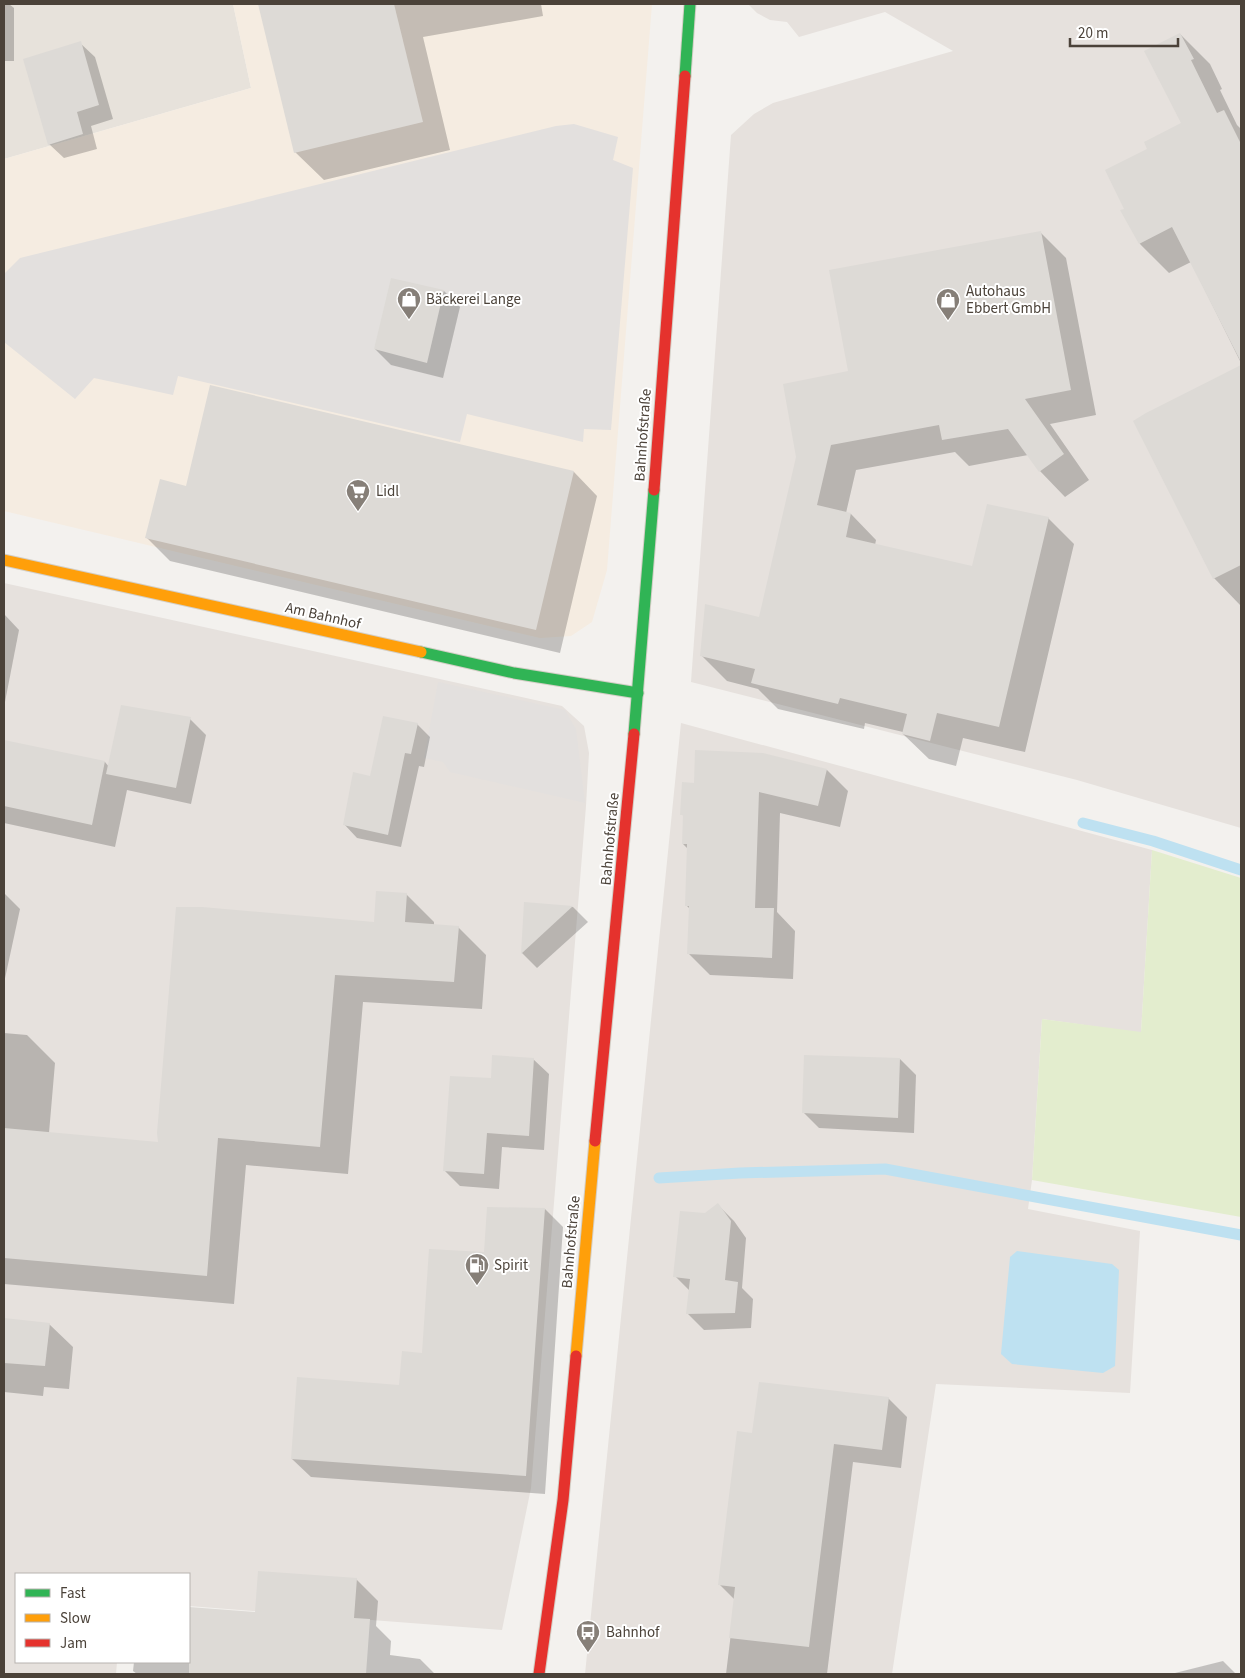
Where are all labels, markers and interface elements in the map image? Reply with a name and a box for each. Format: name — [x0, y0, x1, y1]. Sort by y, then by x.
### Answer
scale bar — [1070, 15, 1178, 47]
text: 20 m — [1078, 23, 1108, 44]
place label: Autohaus Ebbert GmbH — [966, 281, 1051, 319]
shop icon: Bäckerei Lange — [396, 286, 422, 320]
shop icon: Autohaus Ebbert GmbH — [935, 287, 961, 321]
place label: Bäckerei Lange — [426, 289, 521, 310]
street label: Bahnhofstraße — [629, 388, 657, 482]
supermarket icon: Lidl — [345, 478, 371, 512]
place label: Lidl — [376, 481, 399, 502]
street label: Am Bahnhof — [283, 597, 363, 635]
street label: Bahnhofstraße — [595, 792, 625, 886]
street label: Bahnhofstraße — [556, 1195, 586, 1289]
fuel station icon: Spirit — [464, 1252, 490, 1286]
place label: Spirit — [494, 1255, 528, 1276]
legend — [15, 1573, 190, 1663]
text: Fast — [60, 1583, 86, 1604]
text: Slow — [60, 1608, 91, 1629]
bus stop icon: Bahnhof — [575, 1619, 601, 1653]
place label: Bahnhof — [606, 1622, 660, 1643]
text: Jam — [60, 1633, 87, 1654]

